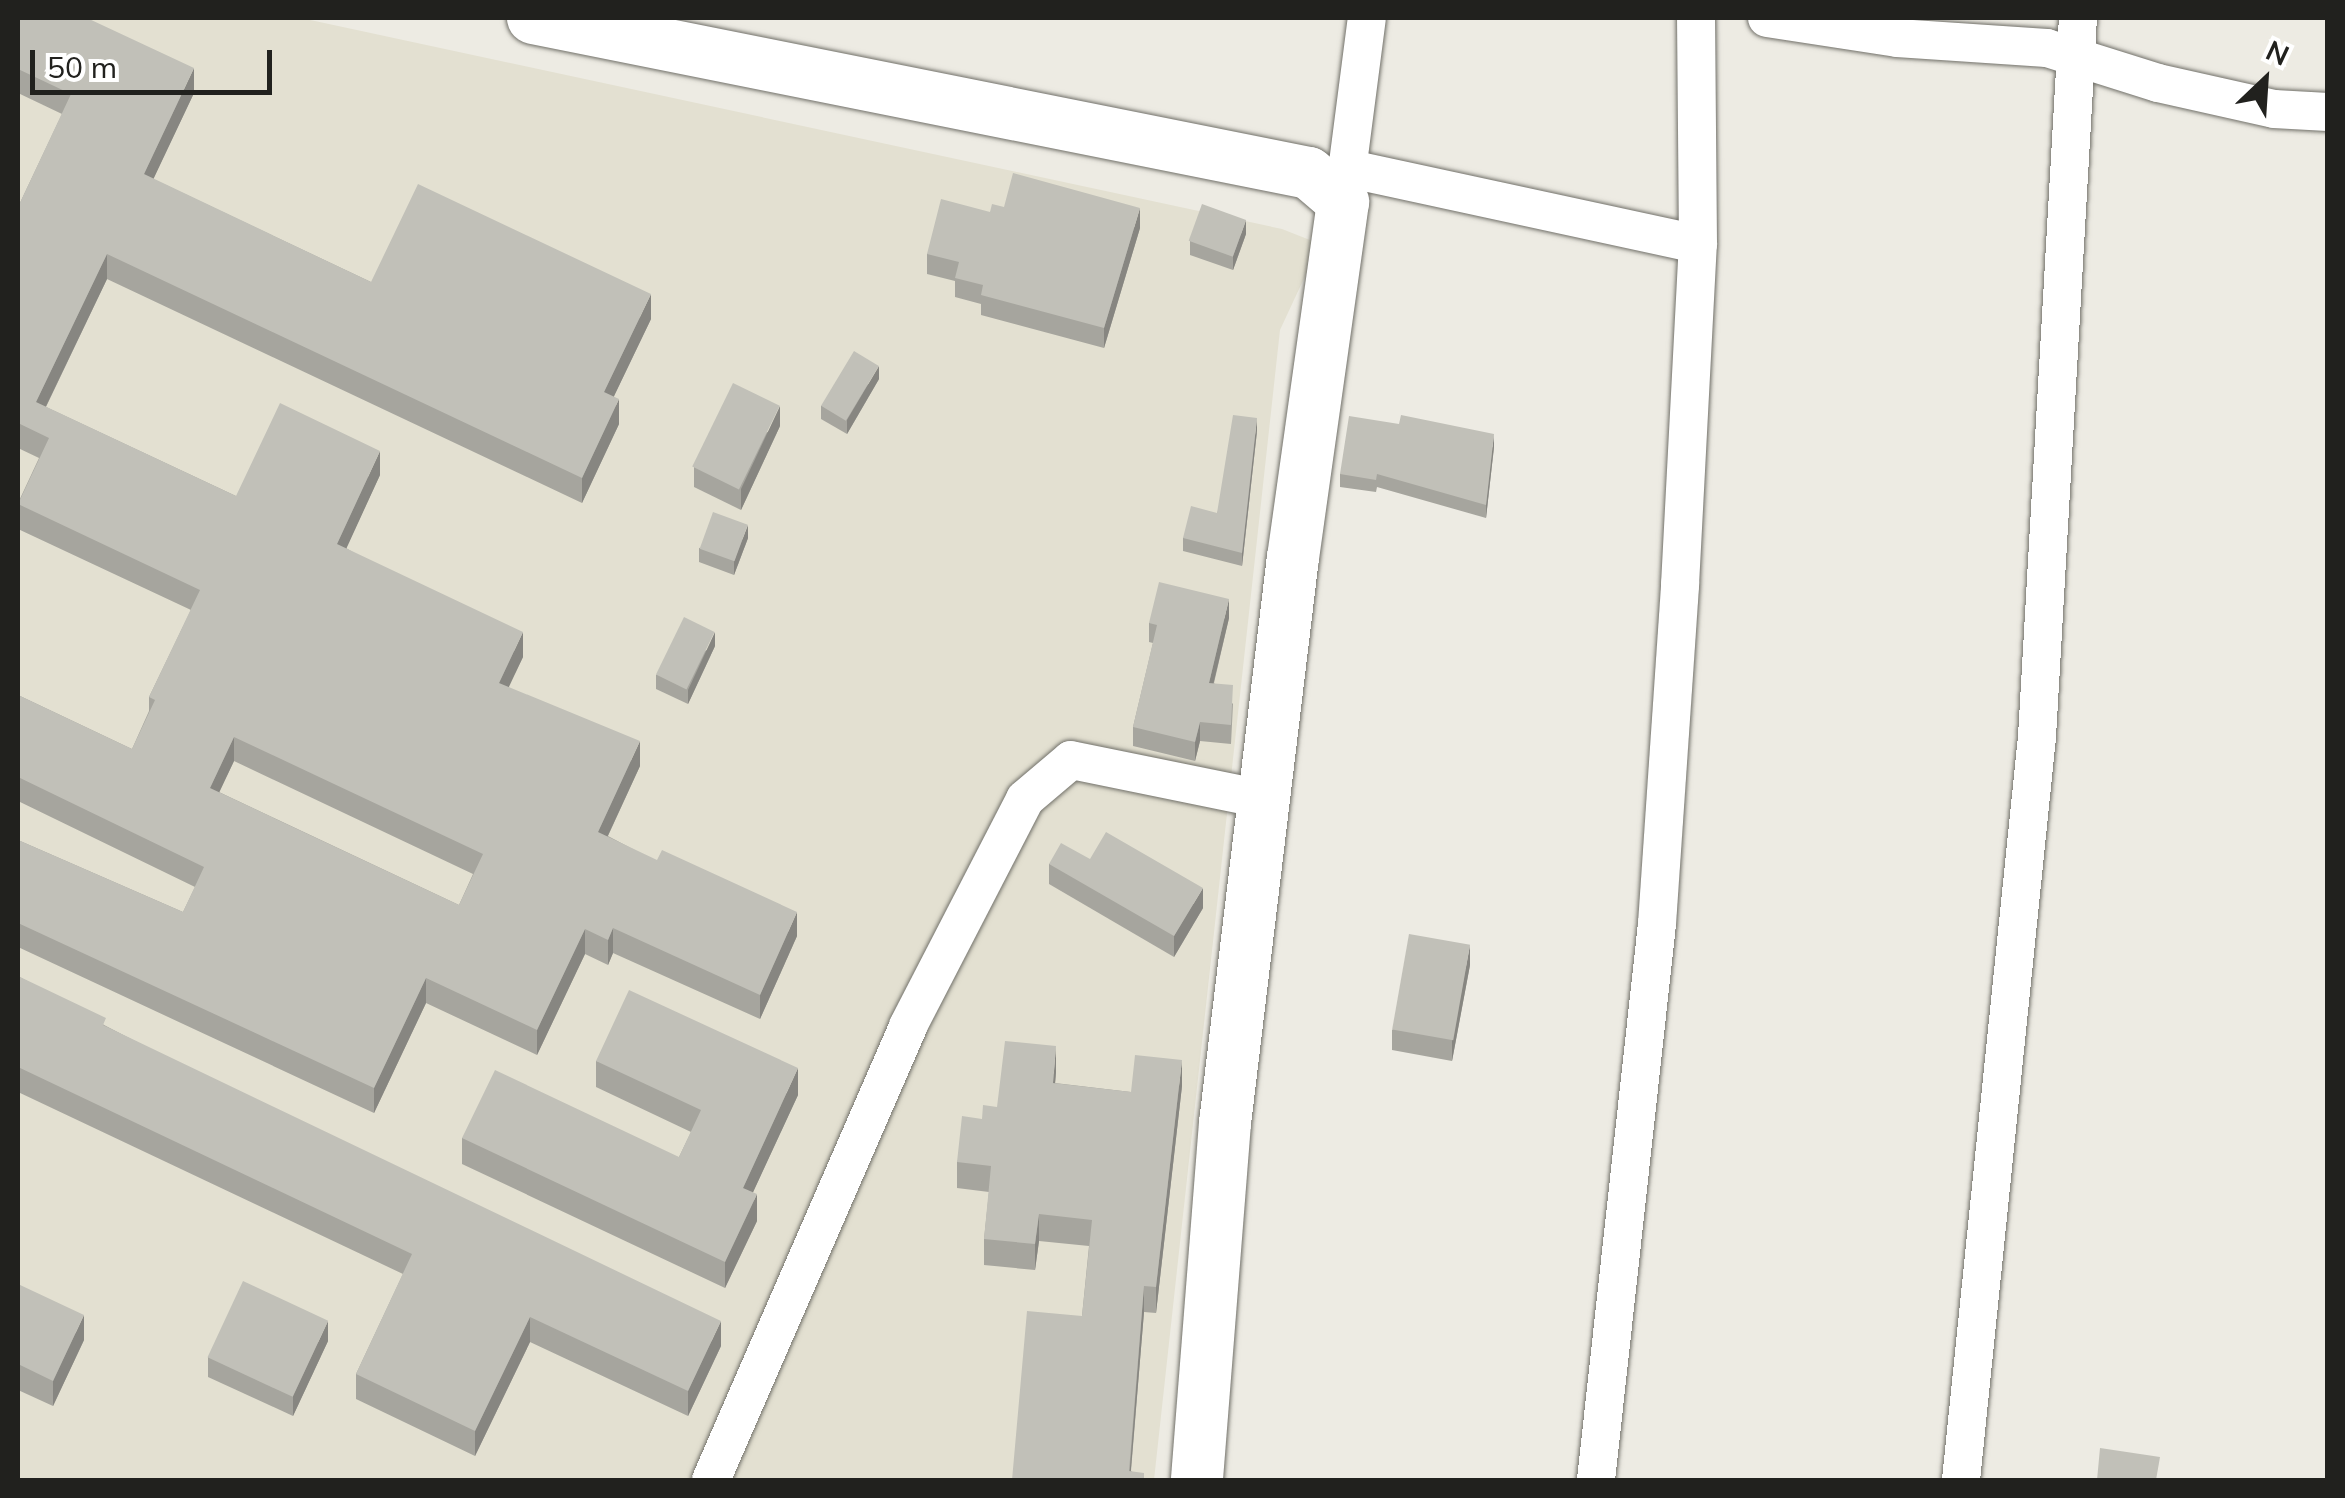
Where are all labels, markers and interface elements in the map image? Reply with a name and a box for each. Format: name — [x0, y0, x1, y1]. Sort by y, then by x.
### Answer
scale bar — [35, 30, 278, 92]
north arrow — [2215, 30, 2315, 130]
text: N — [2261, 32, 2295, 73]
text: 50 m — [47, 48, 117, 86]

